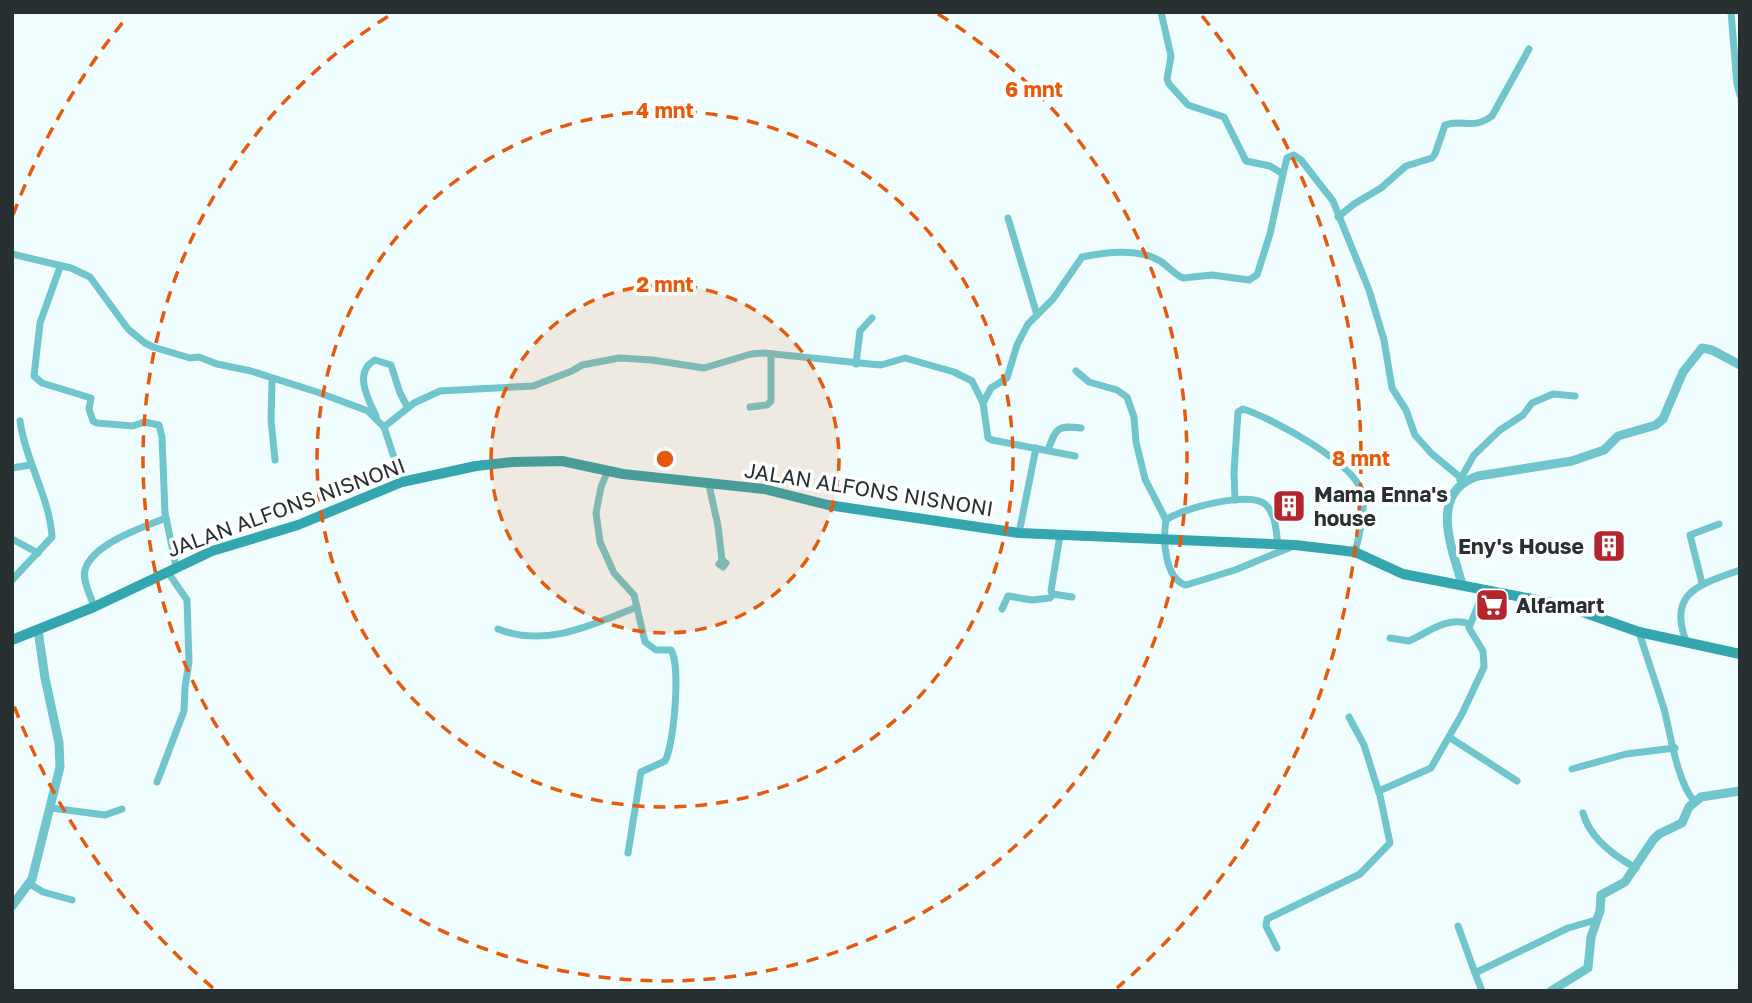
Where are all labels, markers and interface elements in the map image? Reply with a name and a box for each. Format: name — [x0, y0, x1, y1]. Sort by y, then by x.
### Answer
text: 6 mnt — [1005, 76, 1063, 102]
text: 4 mnt — [636, 97, 694, 123]
text: 2 mnt — [636, 271, 694, 297]
text: 8 mnt — [1332, 445, 1390, 471]
centre of rings — [653, 447, 677, 471]
street label: JALAN ALFONS NISNONI — [163, 452, 409, 562]
street label: JALAN ALFONS NISNONI — [743, 456, 995, 522]
place label: Mama Enna's house — [1314, 481, 1448, 531]
building icon: Mama Enna's house — [1270, 487, 1308, 525]
building icon: Eny's House — [1590, 527, 1628, 565]
place label: Eny's House — [1458, 533, 1584, 559]
supermarket icon: Alfamart — [1473, 586, 1511, 624]
place label: Alfamart — [1516, 592, 1604, 618]

